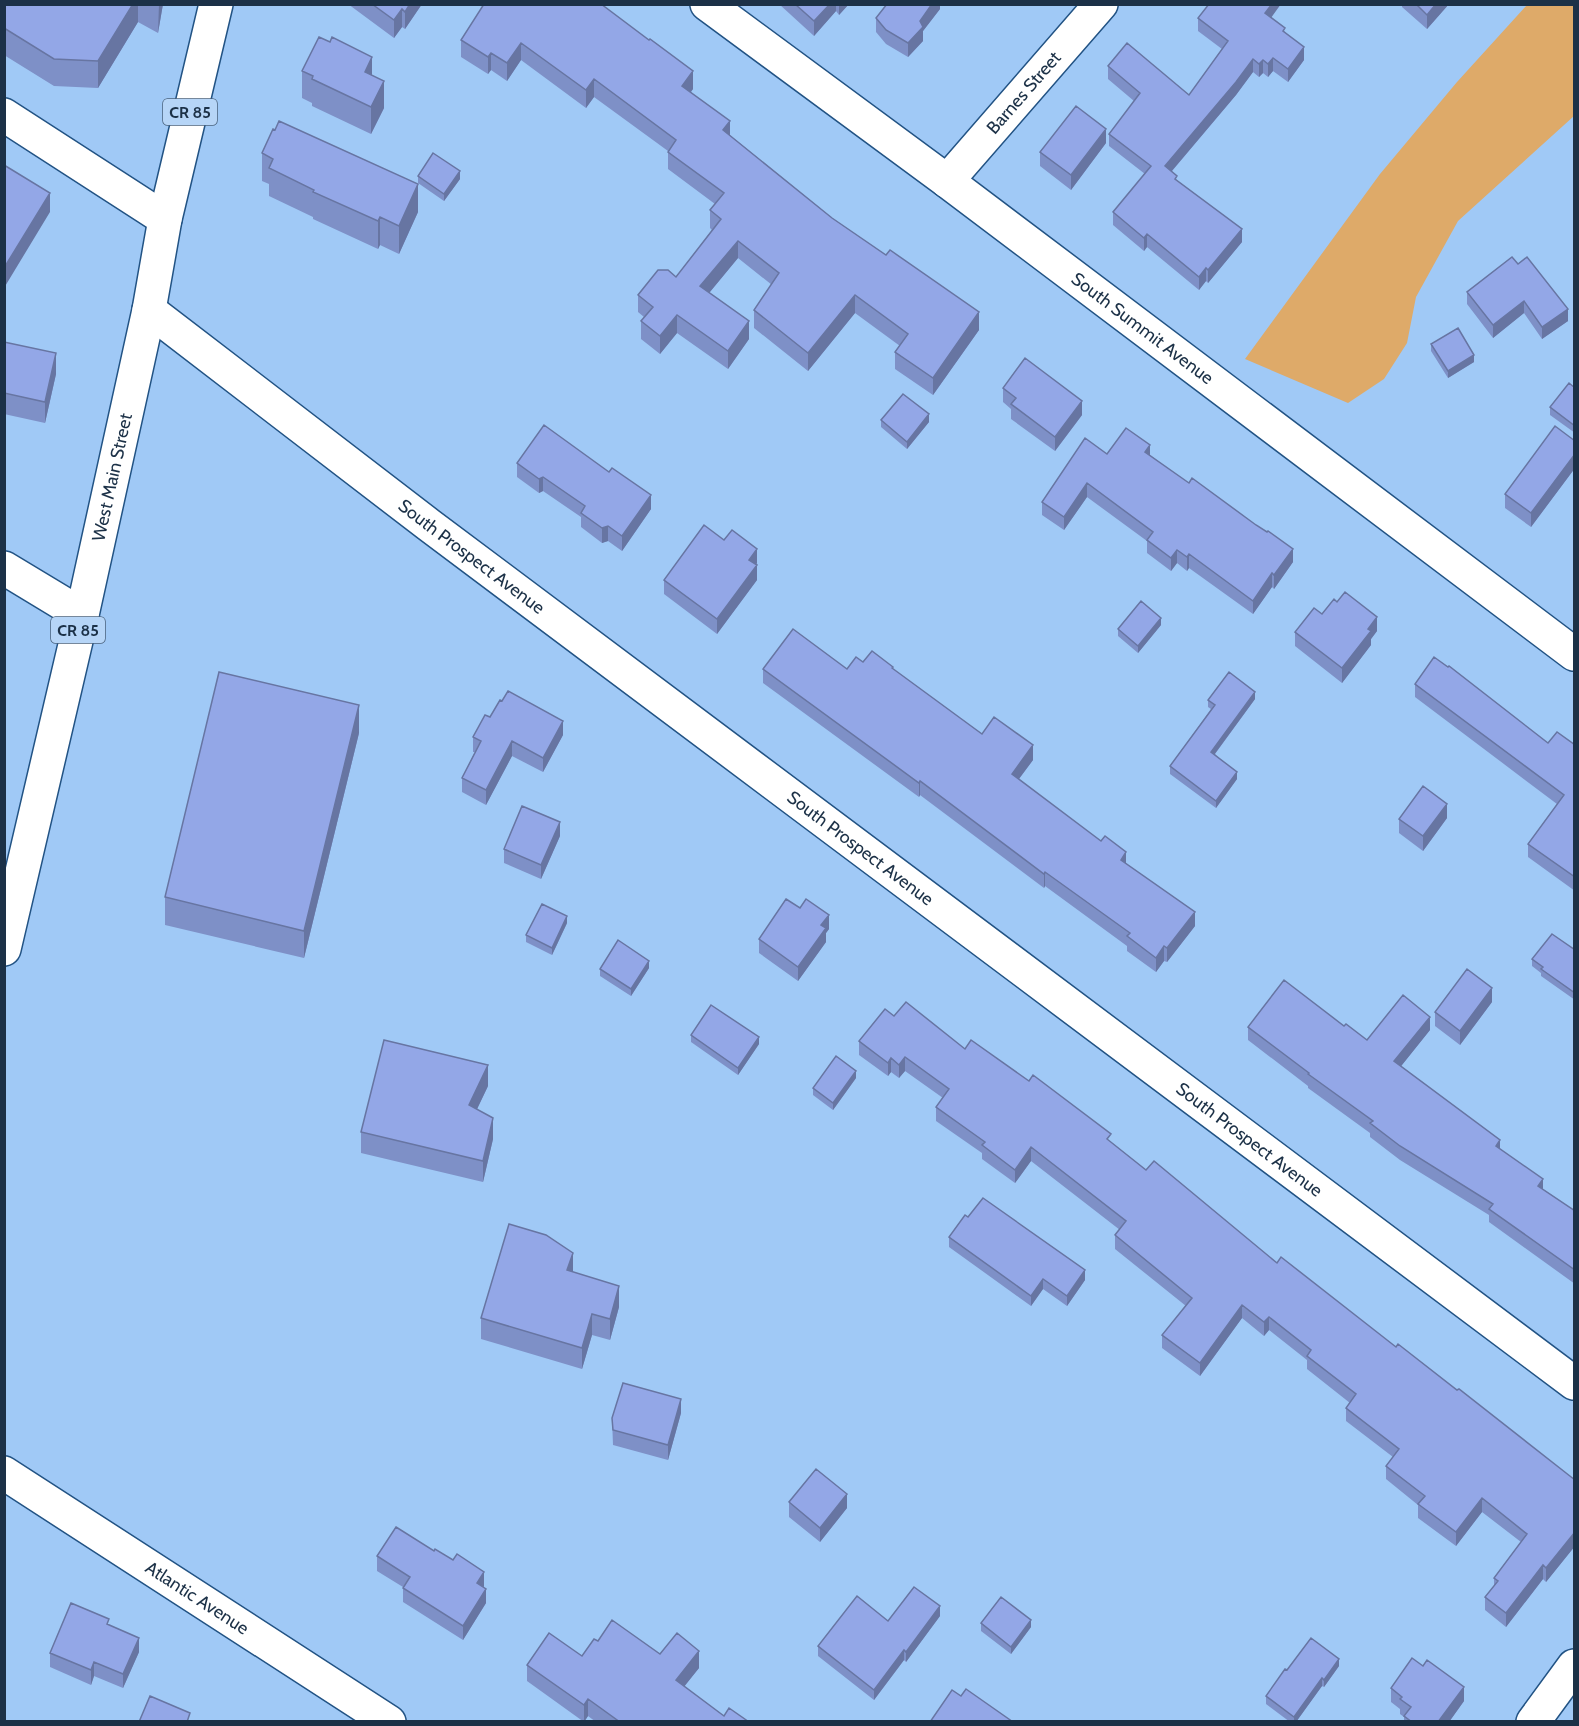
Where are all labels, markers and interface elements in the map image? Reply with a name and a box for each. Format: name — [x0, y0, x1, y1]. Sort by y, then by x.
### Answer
street label: Barnes Street — [982, 47, 1066, 139]
road number: CR 85 — [163, 99, 217, 125]
street label: South Summit Avenue — [1067, 268, 1218, 389]
street label: West Main Street — [88, 411, 137, 543]
street label: South Prospect Avenue — [394, 495, 549, 619]
road number: CR 85 — [51, 617, 105, 643]
street label: South Prospect Avenue — [783, 786, 938, 910]
street label: South Prospect Avenue — [1172, 1078, 1327, 1202]
street label: Atlantic Avenue — [141, 1556, 253, 1639]

